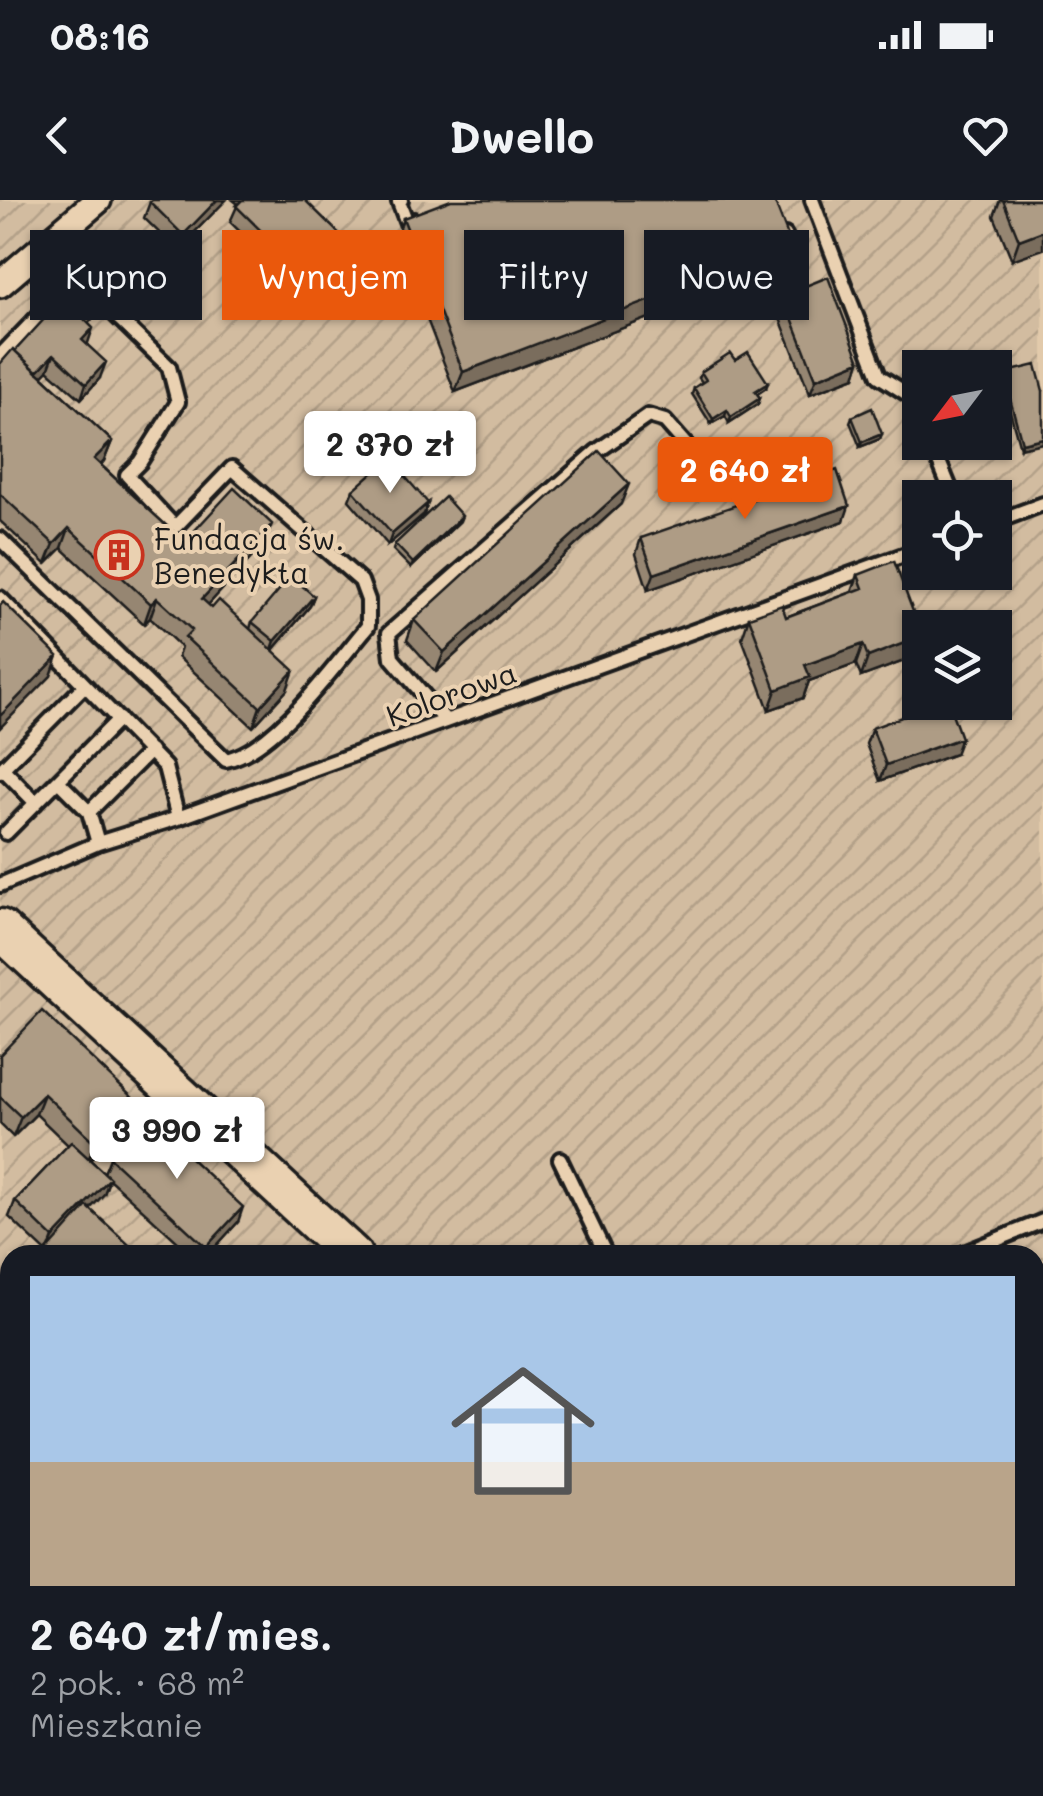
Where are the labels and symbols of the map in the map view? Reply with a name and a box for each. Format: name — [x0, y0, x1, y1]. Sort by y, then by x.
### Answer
north arrow — [902, 350, 1012, 460]
pin: 2 370 zł — [287, 411, 493, 496]
pin: 2 640 zł — [642, 437, 848, 522]
place label: Fundacja św. Benedykta — [154, 518, 344, 592]
building icon: Fundacja św. Benedykta — [93, 529, 145, 581]
street label: Kolorowa — [380, 651, 522, 735]
pin: 3 990 zł — [74, 1097, 280, 1182]

